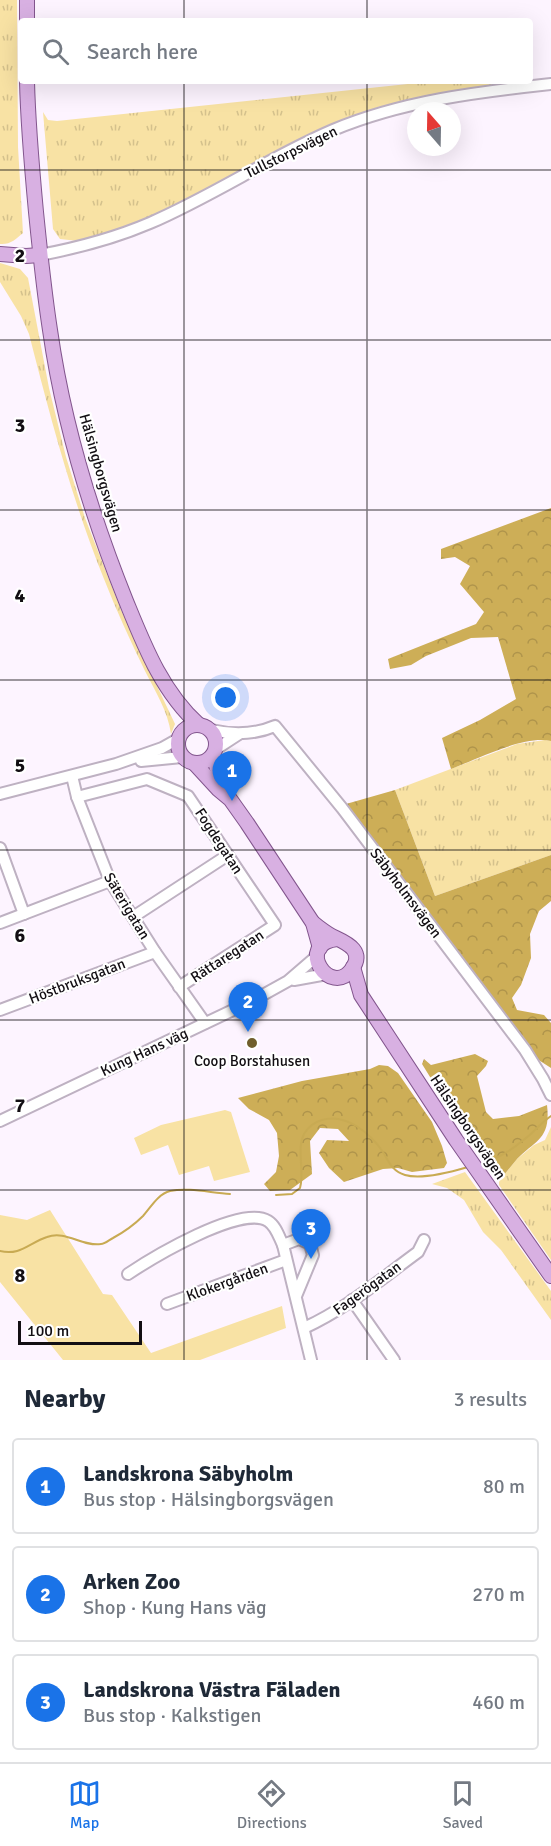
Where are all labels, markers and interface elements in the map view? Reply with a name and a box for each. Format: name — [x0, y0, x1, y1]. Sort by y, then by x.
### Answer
search box — [18, 18, 533, 84]
icon: search — [39, 35, 72, 68]
text: Search here — [87, 38, 198, 65]
north arrow — [407, 102, 461, 156]
street label: Tullstorpsvägen — [242, 122, 340, 182]
text: 2 — [15, 243, 25, 268]
street label: Hälsingborgsvägen — [75, 412, 127, 534]
text: 3 — [15, 413, 25, 438]
text: 4 — [15, 583, 26, 608]
your location — [211, 683, 240, 712]
pin: 1 — [212, 752, 252, 801]
text: 5 — [15, 753, 25, 778]
street label: Fogdegatan — [191, 805, 247, 877]
street label: Säbyholmsvägen — [366, 845, 446, 941]
street label: Säterigatan — [100, 869, 154, 943]
text: 6 — [15, 923, 26, 948]
street label: Rättaregatan — [187, 926, 267, 986]
street label: Höstbruksgatan — [26, 954, 128, 1008]
pin: 2 — [228, 982, 268, 1032]
street label: Kung Hans väg — [97, 1024, 191, 1080]
marker: Coop Borstahusen — [245, 1036, 259, 1050]
place label: Coop Borstahusen — [194, 1052, 310, 1070]
street label: Hälsingborgsvägen — [426, 1071, 510, 1183]
text: 7 — [15, 1093, 26, 1118]
pin: 3 — [292, 1210, 330, 1259]
street label: Fagerögatan — [329, 1257, 405, 1319]
street label: Klokergården — [184, 1259, 270, 1305]
text: 8 — [15, 1263, 26, 1288]
scale bar — [18, 1318, 142, 1346]
text: 100 m — [27, 1321, 69, 1341]
text: Nearby — [24, 1383, 105, 1415]
text: 3 results — [454, 1387, 527, 1412]
text: Landskrona Säbyholm — [83, 1460, 293, 1487]
text: 1 — [40, 1474, 51, 1499]
text: 80 m — [483, 1474, 525, 1499]
text: Bus stop · Hälsingborgsvägen — [83, 1487, 334, 1512]
text: Arken Zoo — [83, 1568, 180, 1595]
text: 2 — [40, 1582, 51, 1607]
text: 270 m — [472, 1582, 525, 1607]
text: Shop · Kung Hans väg — [83, 1595, 267, 1620]
text: Landskrona Västra Fäladen — [83, 1676, 341, 1703]
text: 3 — [40, 1690, 51, 1715]
text: 460 m — [472, 1690, 525, 1715]
text: Bus stop · Kalkstigen — [83, 1703, 261, 1728]
tab: Map — [68, 1777, 101, 1833]
tab: Directions — [237, 1777, 307, 1833]
tab: Saved — [443, 1777, 483, 1833]

